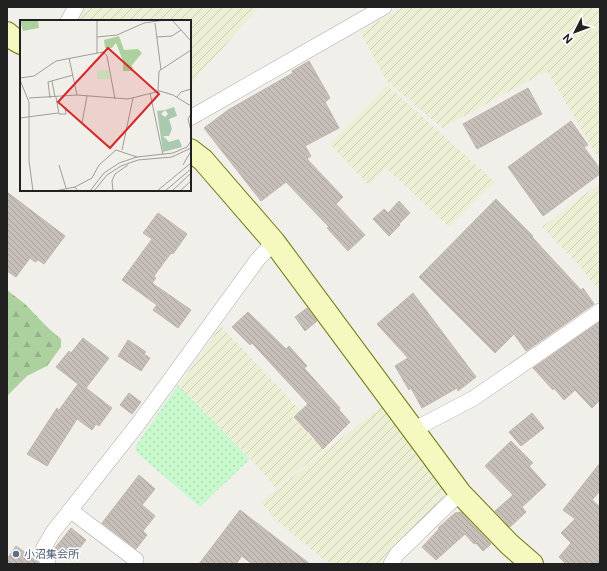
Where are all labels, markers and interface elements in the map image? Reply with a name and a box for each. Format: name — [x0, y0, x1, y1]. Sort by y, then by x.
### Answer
north arrow — [555, 12, 595, 52]
inset map — [20, 20, 191, 191]
text: N — [560, 31, 575, 46]
place label: 小沼集会所 — [24, 548, 80, 560]
marker: 小沼集会所 — [11, 549, 21, 559]

